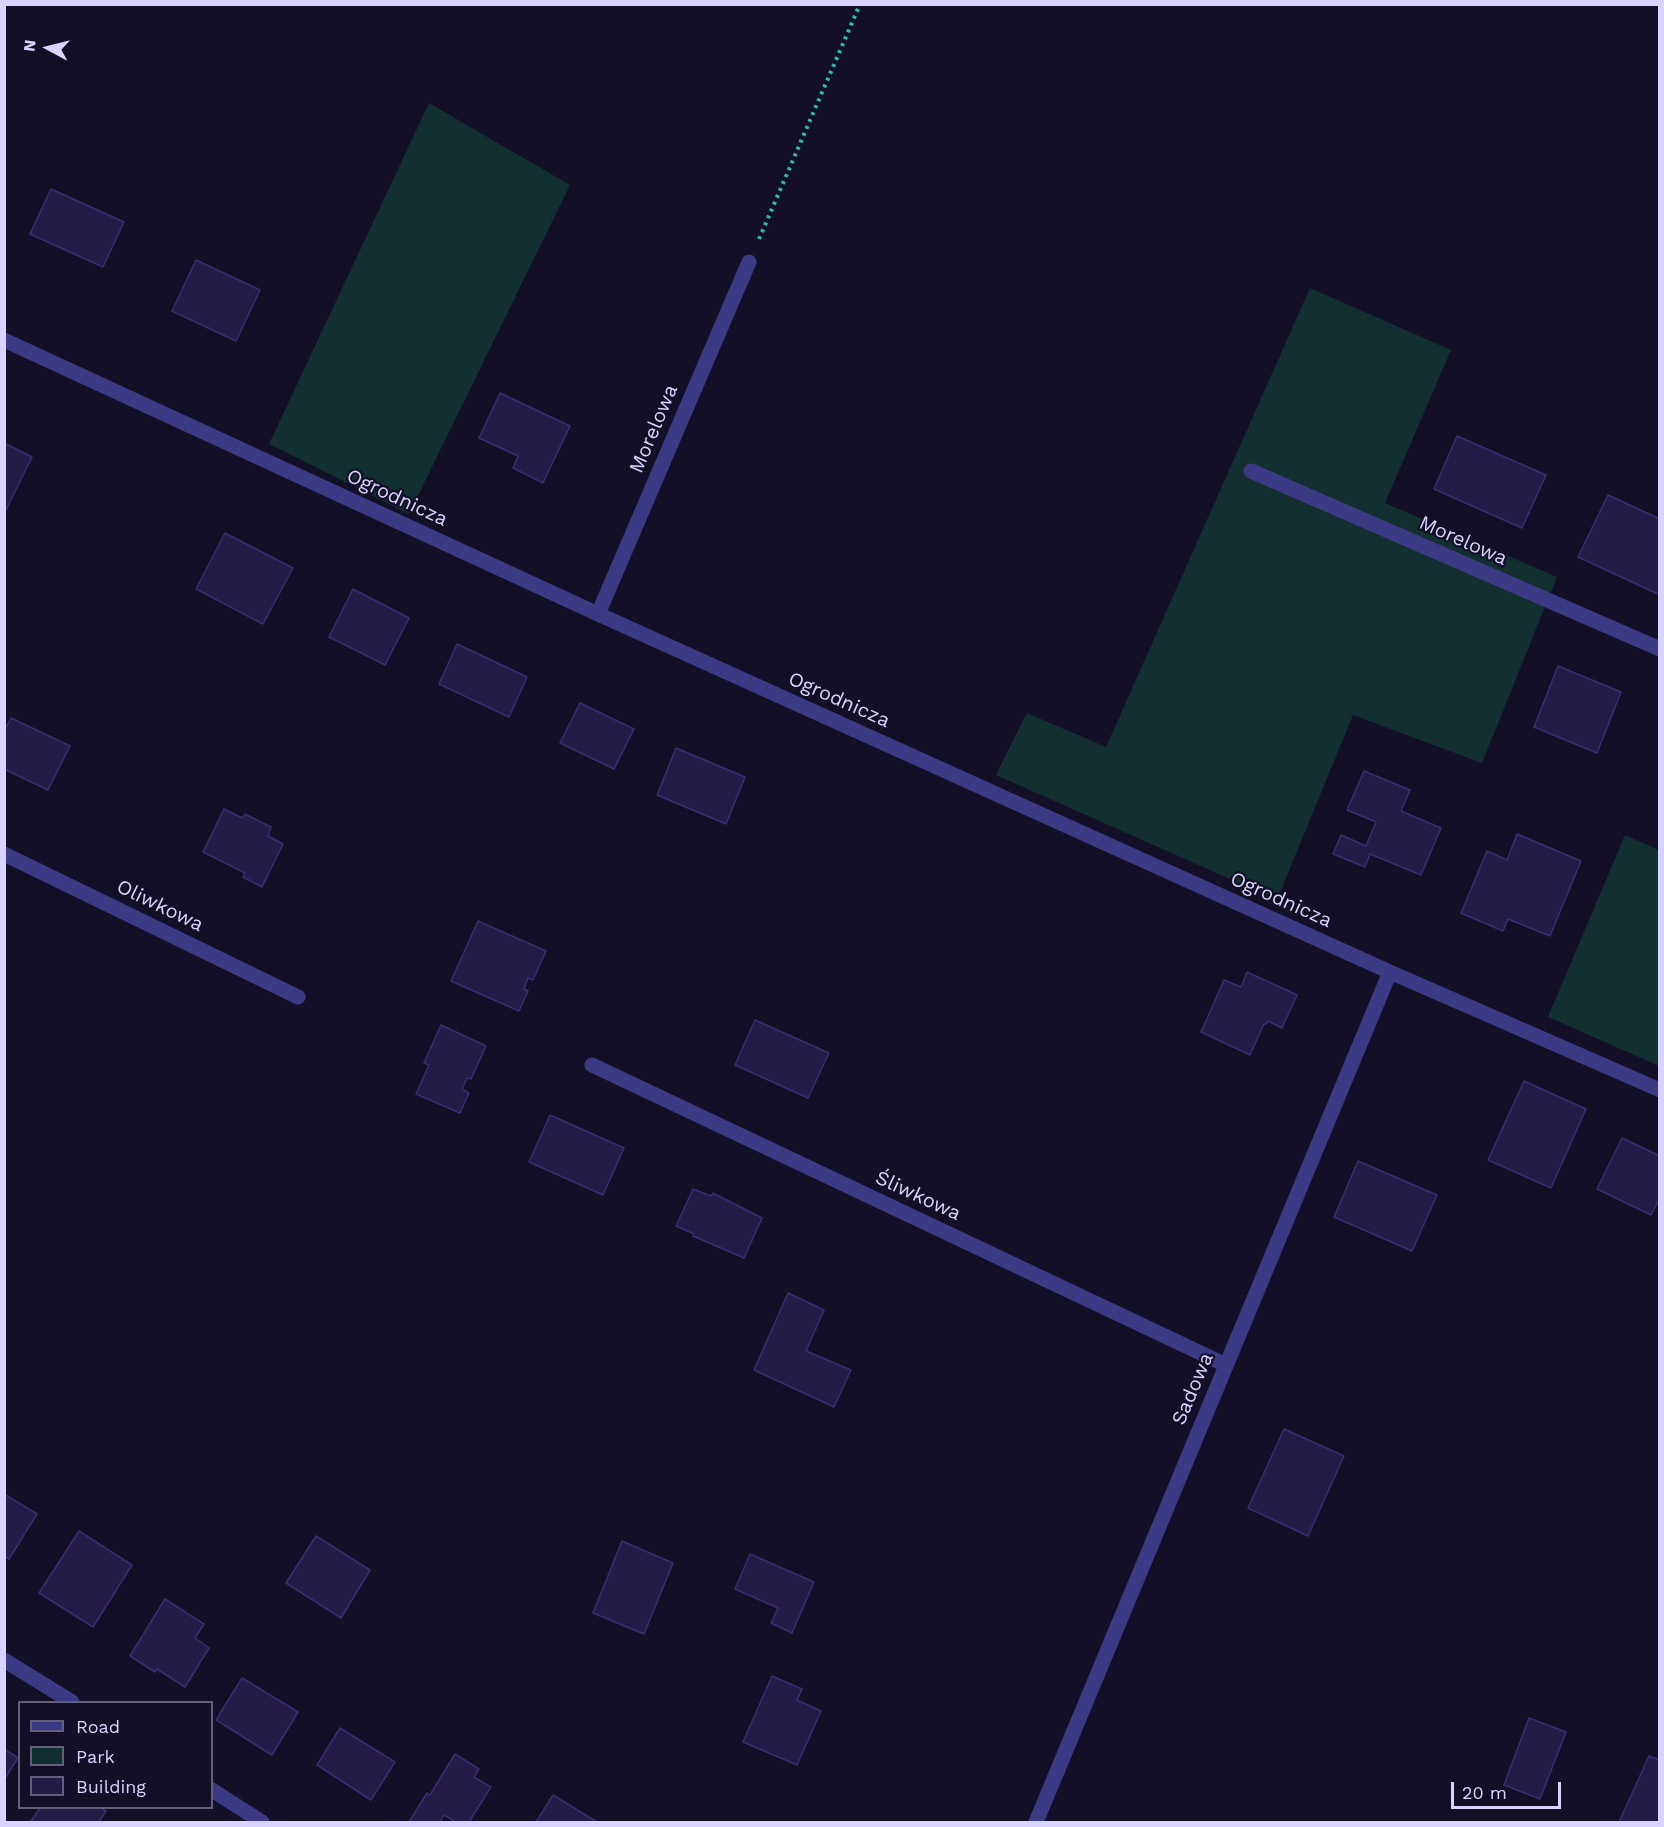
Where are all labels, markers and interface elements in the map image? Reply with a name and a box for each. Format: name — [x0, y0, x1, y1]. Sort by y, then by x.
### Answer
north arrow — [18, 18, 78, 78]
text: N — [19, 39, 40, 53]
street label: Morelowa — [625, 381, 683, 477]
street label: Ogrodnicza — [343, 464, 451, 532]
street label: Morelowa — [1415, 511, 1511, 571]
street label: Ogrodnicza — [784, 667, 894, 733]
street label: Ogrodnicza — [1226, 867, 1336, 933]
street label: Oliwkowa — [113, 875, 207, 937]
street label: Śliwkowa — [871, 1166, 965, 1226]
street label: Sadowa — [1167, 1349, 1219, 1429]
legend — [18, 1701, 213, 1809]
text: Road — [76, 1716, 120, 1737]
text: Park — [76, 1746, 115, 1767]
scale bar — [1454, 1770, 1564, 1808]
text: Building — [76, 1776, 146, 1797]
text: 20 m — [1462, 1782, 1507, 1803]

